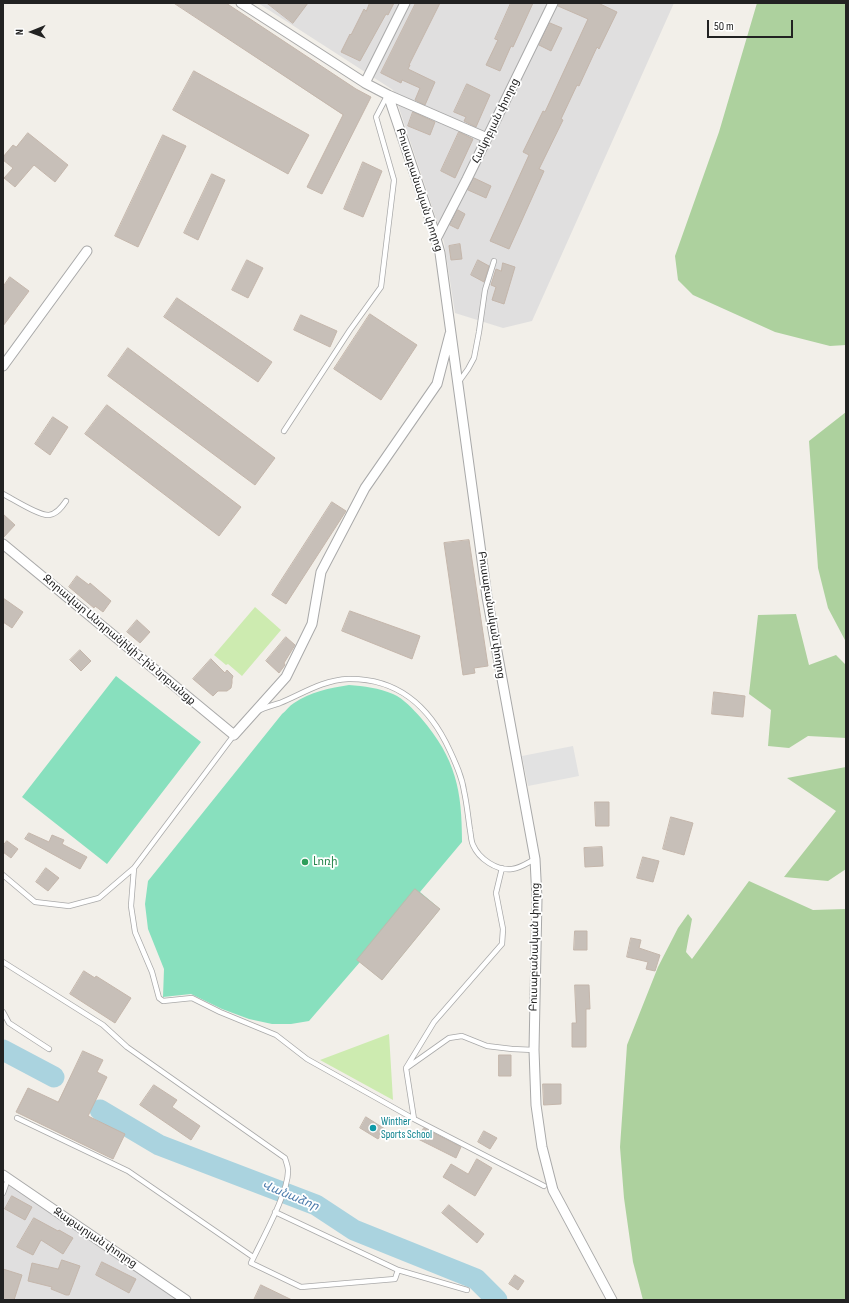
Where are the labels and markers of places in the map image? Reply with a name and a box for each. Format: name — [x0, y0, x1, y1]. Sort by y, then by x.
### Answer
place label: Լոռի — [313, 855, 337, 869]
marker: Լոռի — [300, 857, 310, 867]
place label: Winther Sports School — [381, 1115, 432, 1141]
marker: Winther Sports School — [368, 1123, 378, 1133]

